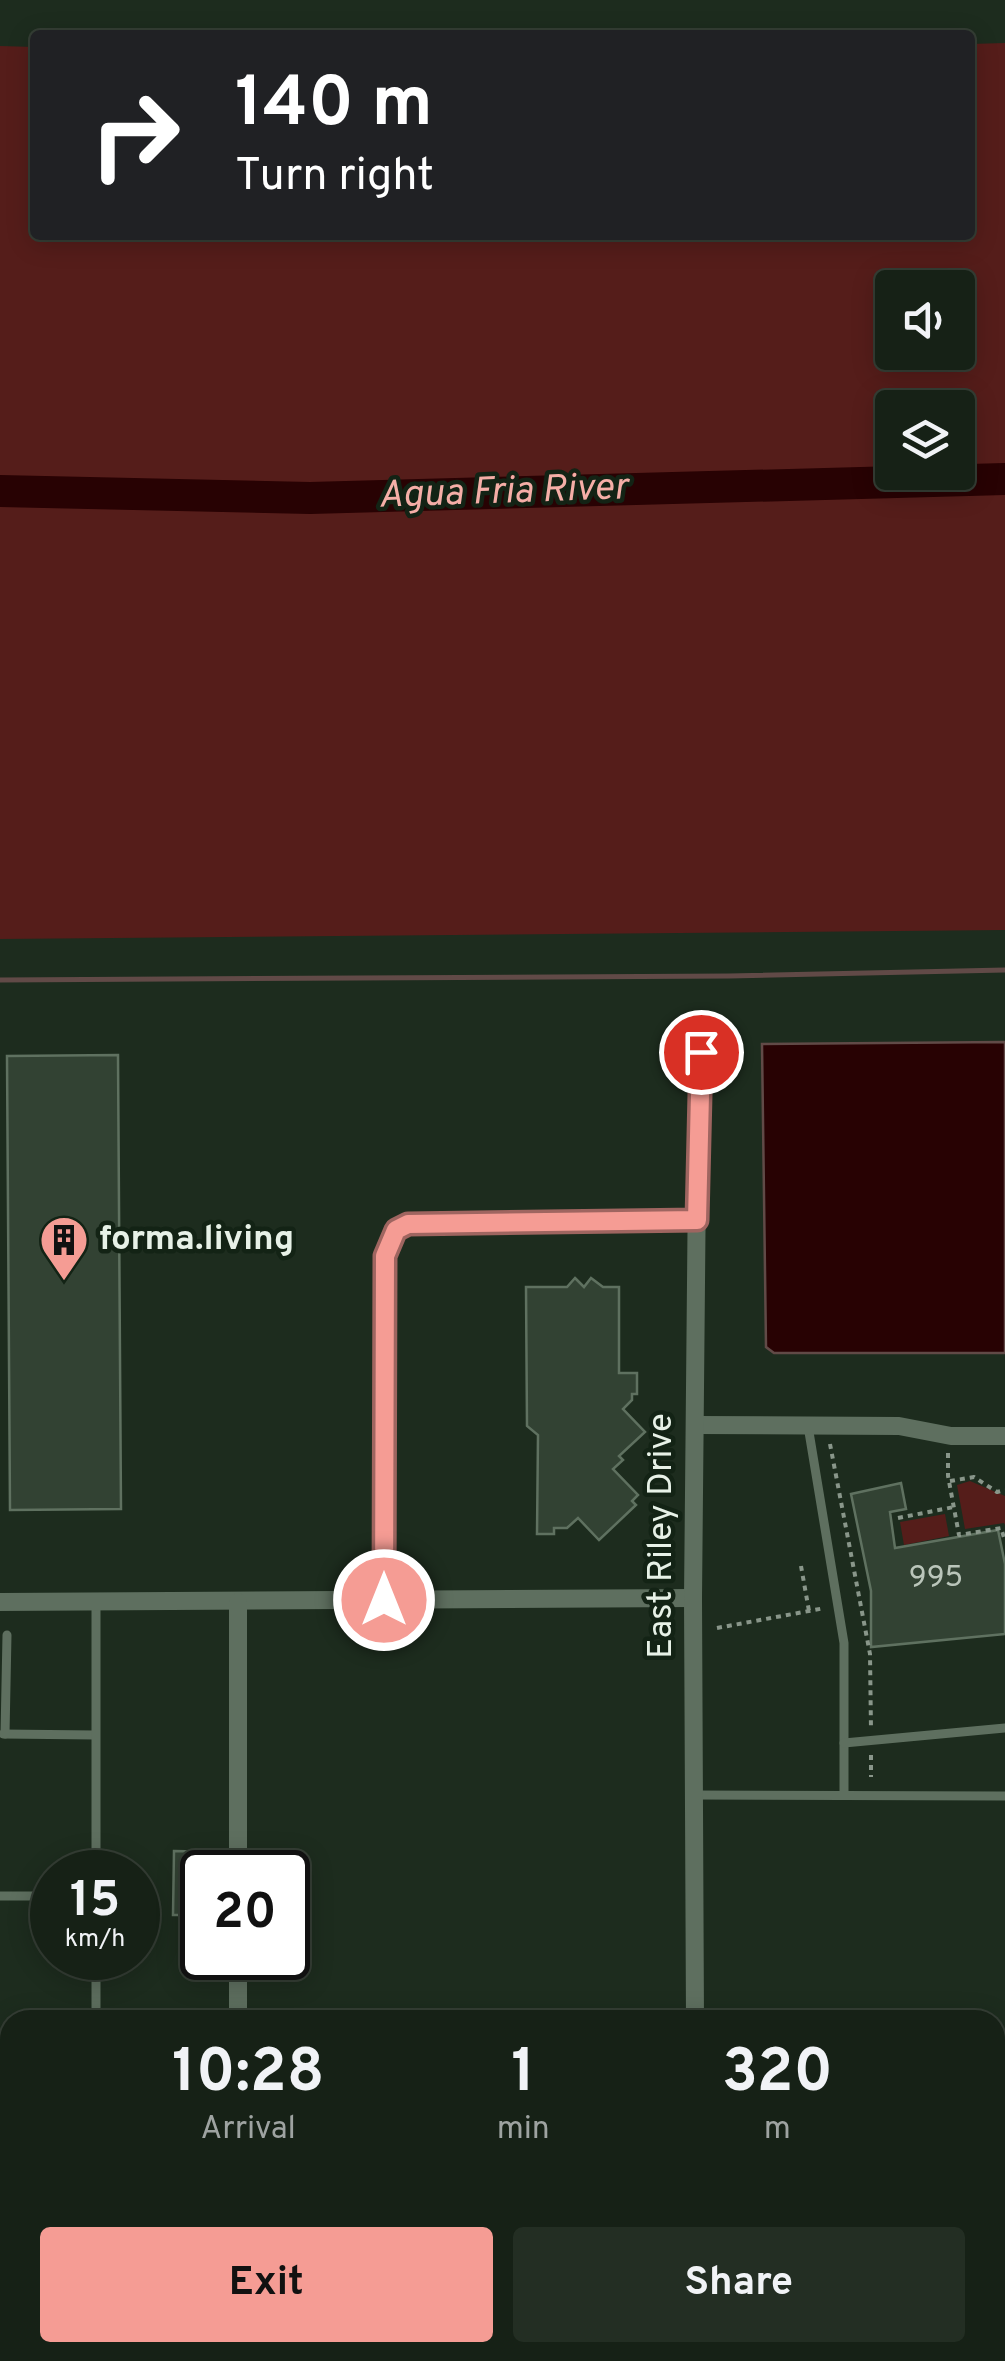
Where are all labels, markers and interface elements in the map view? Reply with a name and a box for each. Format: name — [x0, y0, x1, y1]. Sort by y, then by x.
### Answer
text: 140 m — [235, 62, 433, 151]
icon: right — [70, 70, 200, 200]
text: Turn right — [235, 149, 434, 206]
map controls — [875, 270, 975, 490]
button: sound — [875, 270, 975, 370]
button: layers — [875, 390, 975, 490]
water label: Agua Fria River — [377, 464, 631, 522]
pin — [659, 1010, 744, 1095]
icon: arrive — [674, 1025, 729, 1080]
building icon: forma.living — [38, 1214, 90, 1282]
place label: forma.living — [99, 1218, 294, 1262]
street label: East Riley Drive — [640, 1413, 684, 1659]
position arrow — [332, 1548, 436, 1652]
house number: 995 — [909, 1560, 963, 1597]
speed limit sign: 20 — [180, 1850, 310, 1980]
text: 15 — [70, 1871, 120, 1934]
text: km/h — [65, 1924, 125, 1956]
text: 10:28 — [172, 2037, 325, 2113]
text: 1 — [511, 2037, 535, 2113]
text: 320 — [722, 2037, 833, 2113]
text: Arrival — [201, 2110, 296, 2150]
text: min — [497, 2110, 550, 2150]
text: m — [764, 2110, 791, 2150]
button: Exit — [40, 2227, 493, 2342]
button: Share — [513, 2227, 965, 2342]

